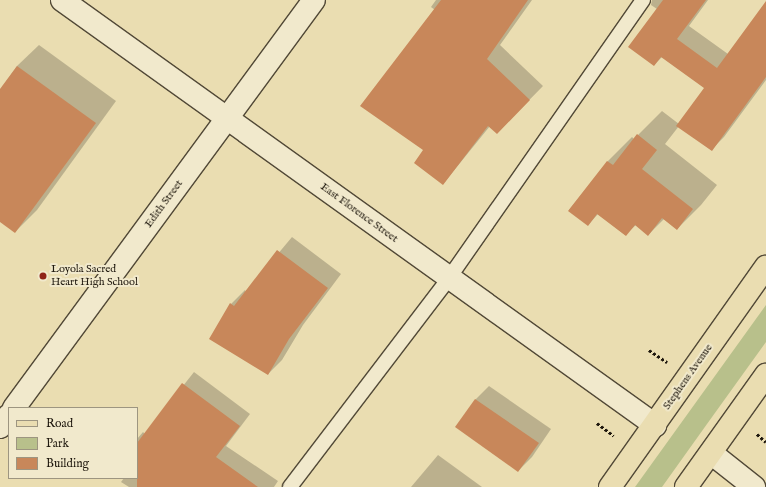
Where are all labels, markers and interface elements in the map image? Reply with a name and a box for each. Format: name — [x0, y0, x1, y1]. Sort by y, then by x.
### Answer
street label: Edith Street — [142, 178, 186, 230]
street label: East Florence Street — [318, 180, 400, 246]
place label: Loyola Sacred Heart High School — [51, 263, 138, 289]
marker: Loyola Sacred Heart High School — [38, 271, 48, 281]
street label: Stephens Avenue — [661, 342, 715, 412]
legend — [8, 407, 138, 479]
text: Road — [46, 416, 73, 431]
text: Park — [46, 436, 69, 451]
text: Building — [46, 456, 89, 471]

